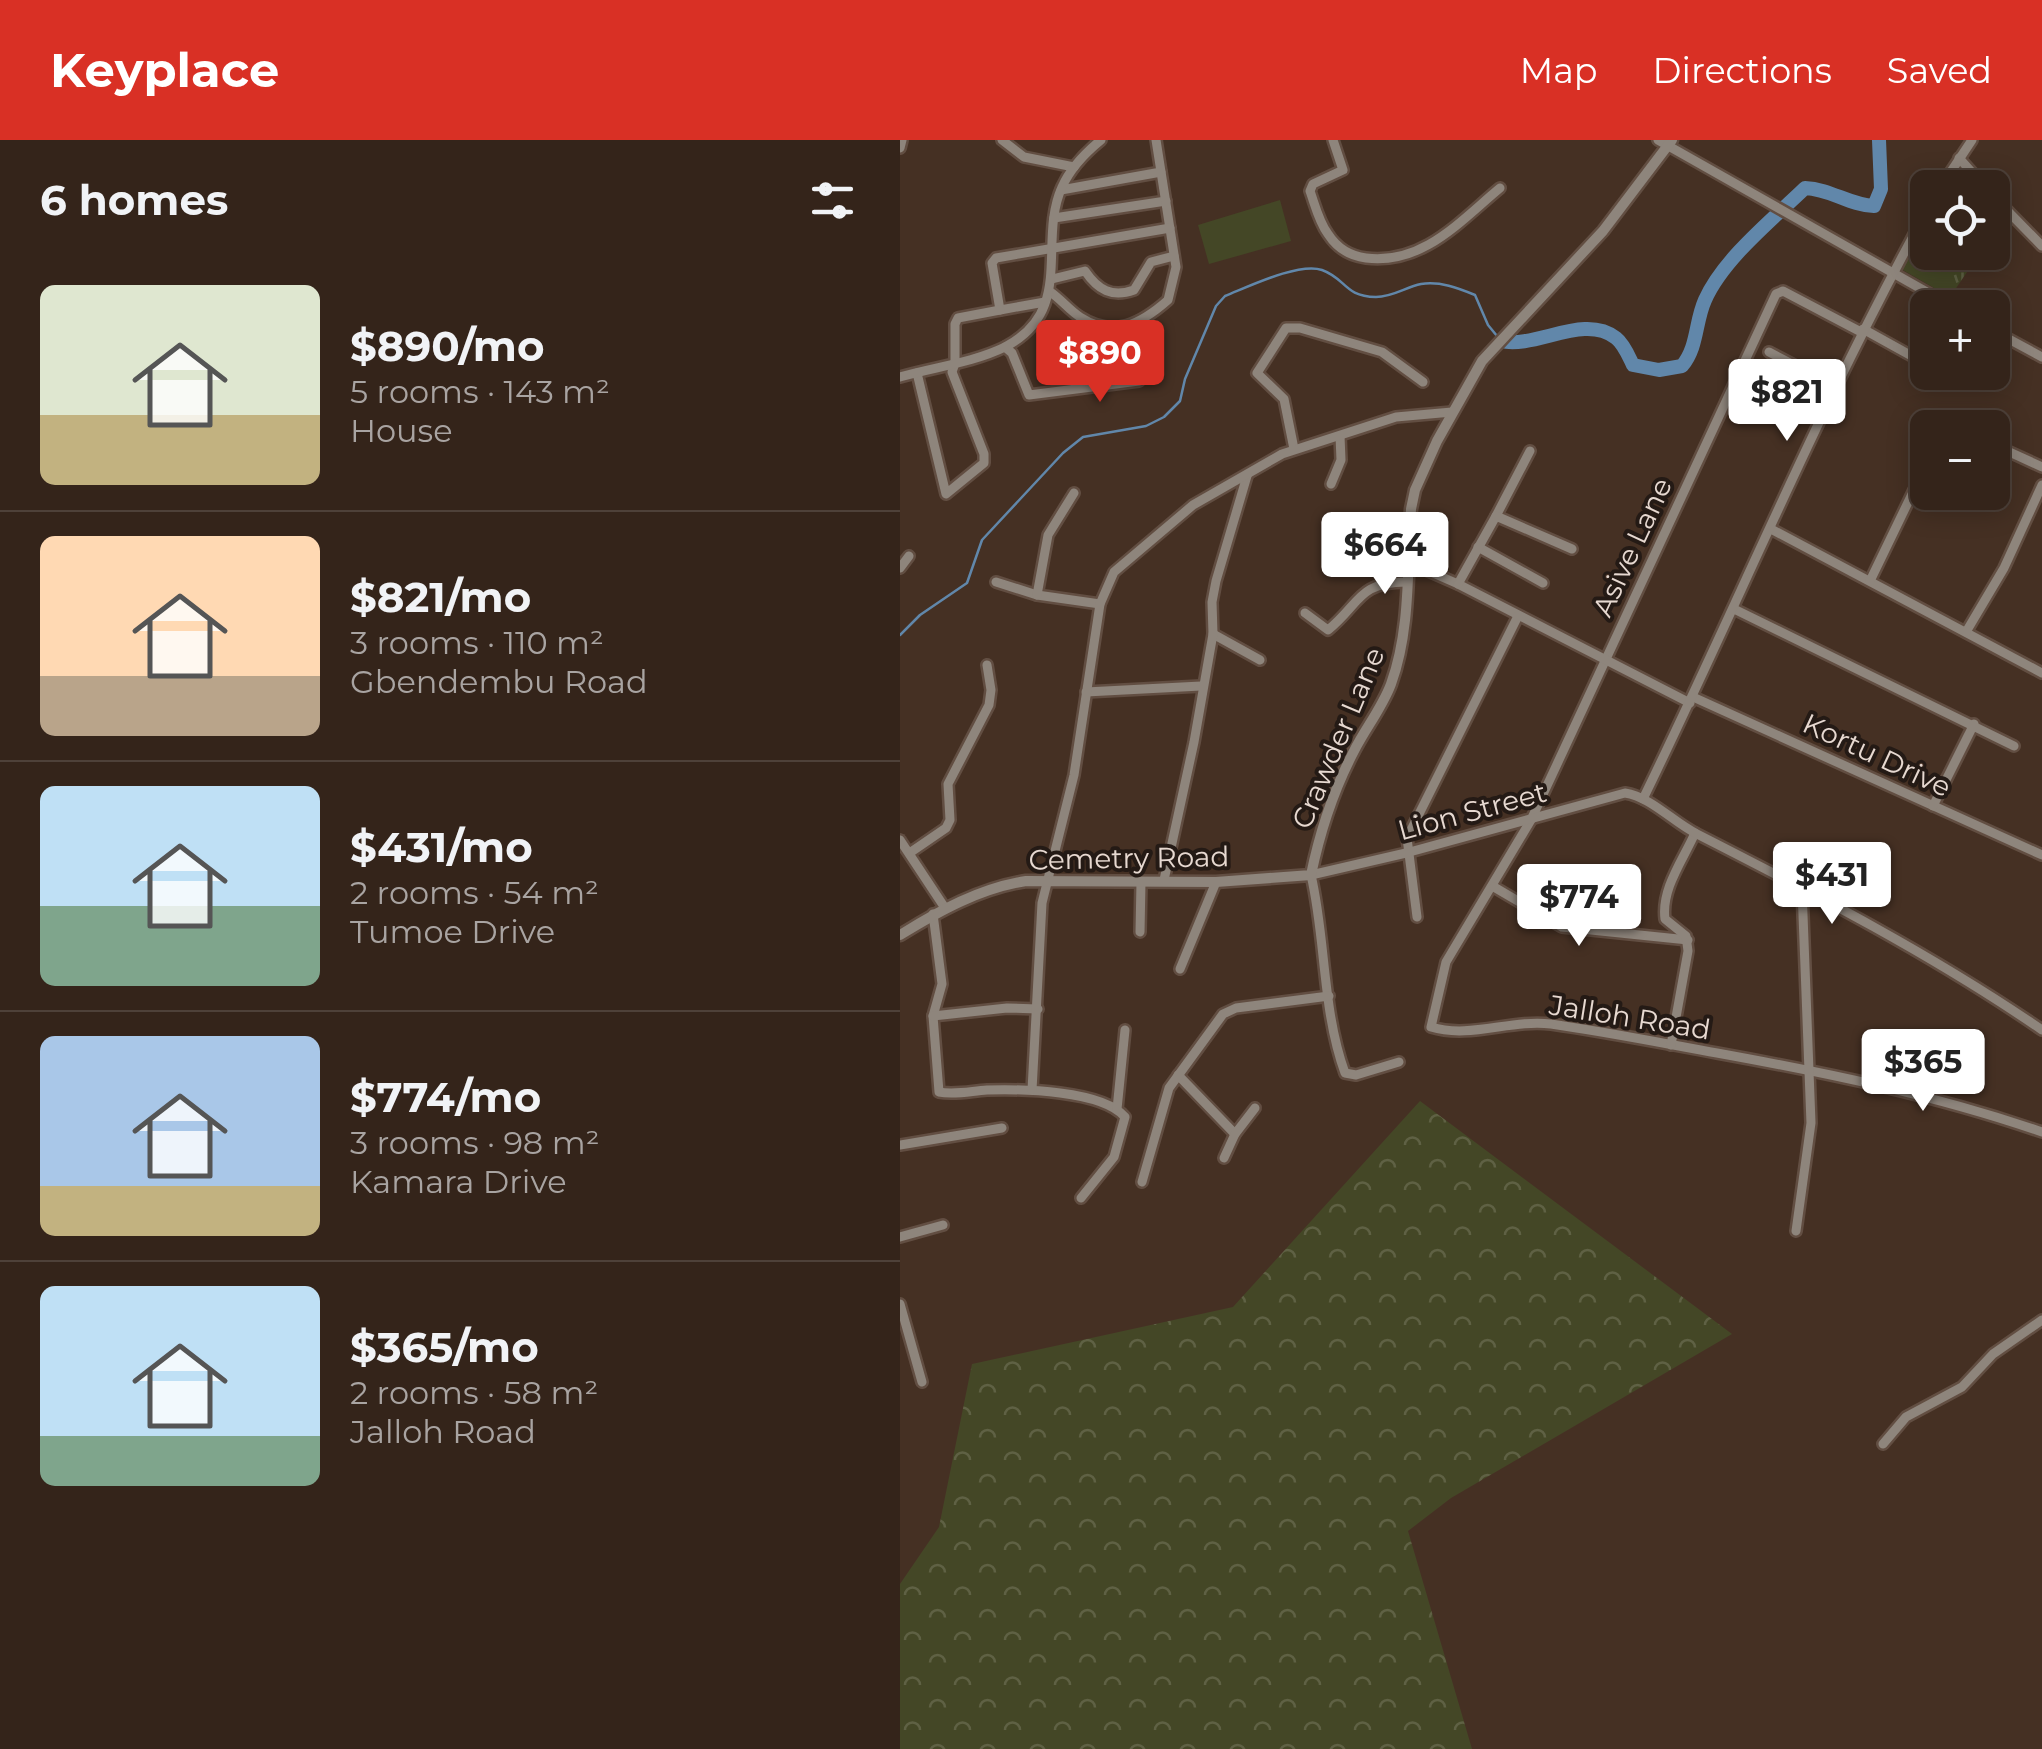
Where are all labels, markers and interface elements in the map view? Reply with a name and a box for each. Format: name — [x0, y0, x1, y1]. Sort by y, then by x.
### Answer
text: Keyplace — [50, 41, 279, 99]
text: Map — [1520, 49, 1598, 92]
text: Directions — [1653, 49, 1832, 92]
text: Saved — [1887, 49, 1992, 92]
map controls — [1910, 170, 2010, 510]
button: locate — [1910, 170, 2010, 270]
icon: filters — [805, 173, 860, 228]
text: 6 homes — [40, 174, 228, 226]
button: + — [1910, 290, 2010, 390]
text: $890/mo — [350, 320, 544, 372]
pin: $890 — [1041, 320, 1159, 405]
icon: home — [120, 325, 240, 445]
text: $890 — [1058, 333, 1142, 372]
pin: $821 — [1728, 359, 1846, 444]
text: 5 rooms · 143 m² — [350, 372, 610, 411]
text: $821 — [1751, 372, 1823, 411]
button: − — [1910, 410, 2010, 510]
text: House — [350, 411, 453, 450]
street label: Asive Lane — [1585, 472, 1679, 622]
pin: $664 — [1326, 512, 1444, 597]
text: $664 — [1343, 525, 1427, 564]
text: $821/mo — [350, 571, 531, 623]
icon: home — [120, 576, 240, 696]
text: 3 rooms · 110 m² — [350, 623, 604, 662]
street label: Crawder Lane — [1285, 642, 1391, 834]
text: Gbendembu Road — [350, 662, 648, 701]
street label: Kortu Drive — [1798, 706, 1956, 804]
street label: Lion Street — [1394, 775, 1550, 847]
text: $431/mo — [350, 821, 533, 873]
icon: home — [120, 826, 240, 946]
street label: Cemetry Road — [1028, 839, 1230, 877]
pin: $431 — [1773, 842, 1891, 927]
text: $431 — [1795, 855, 1869, 894]
pin: $774 — [1520, 864, 1638, 949]
text: 2 rooms · 54 m² — [350, 873, 599, 912]
text: $774 — [1539, 877, 1619, 916]
text: Tumoe Drive — [350, 912, 555, 951]
street label: Jalloh Road — [1546, 987, 1713, 1047]
pin: $365 — [1864, 1029, 1982, 1114]
text: $365 — [1884, 1042, 1962, 1081]
text: $774/mo — [350, 1071, 541, 1123]
icon: home — [120, 1076, 240, 1196]
text: 3 rooms · 98 m² — [350, 1123, 599, 1162]
text: Kamara Drive — [350, 1162, 567, 1201]
text: $365/mo — [350, 1321, 539, 1373]
icon: home — [120, 1326, 240, 1446]
text: 2 rooms · 58 m² — [350, 1373, 598, 1412]
text: Jalloh Road — [350, 1412, 536, 1451]

